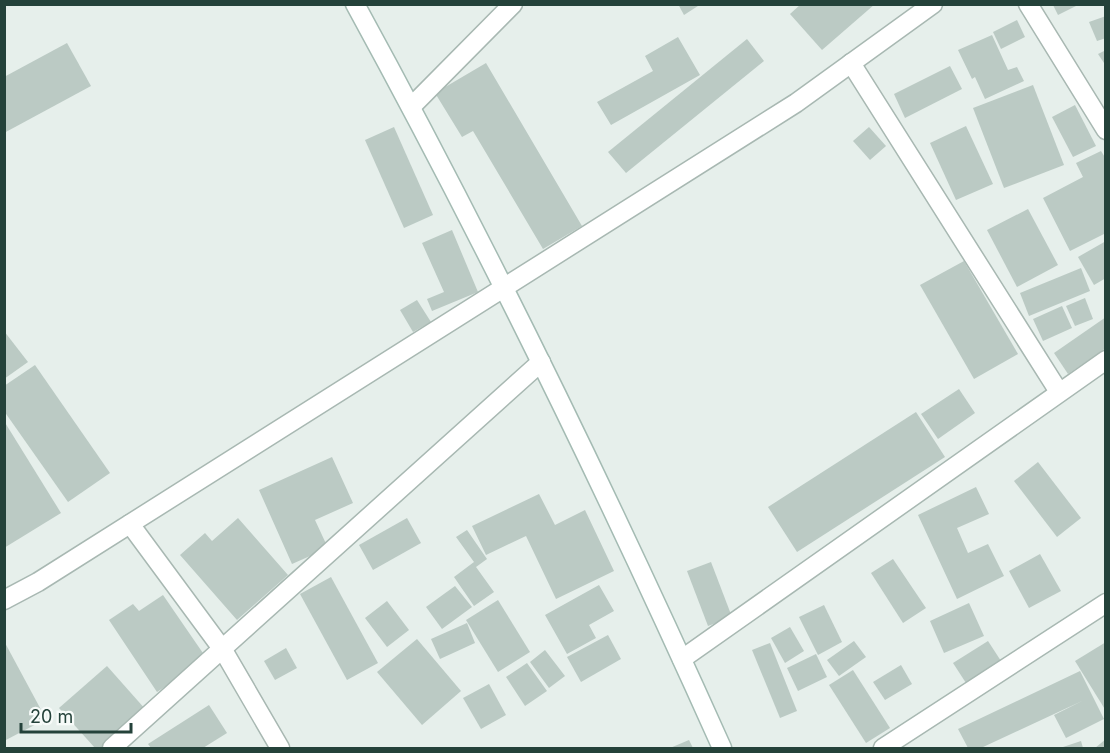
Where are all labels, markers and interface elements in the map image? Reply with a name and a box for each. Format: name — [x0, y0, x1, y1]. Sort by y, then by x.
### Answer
scale bar — [21, 696, 130, 734]
text: 20 m — [30, 706, 73, 727]

